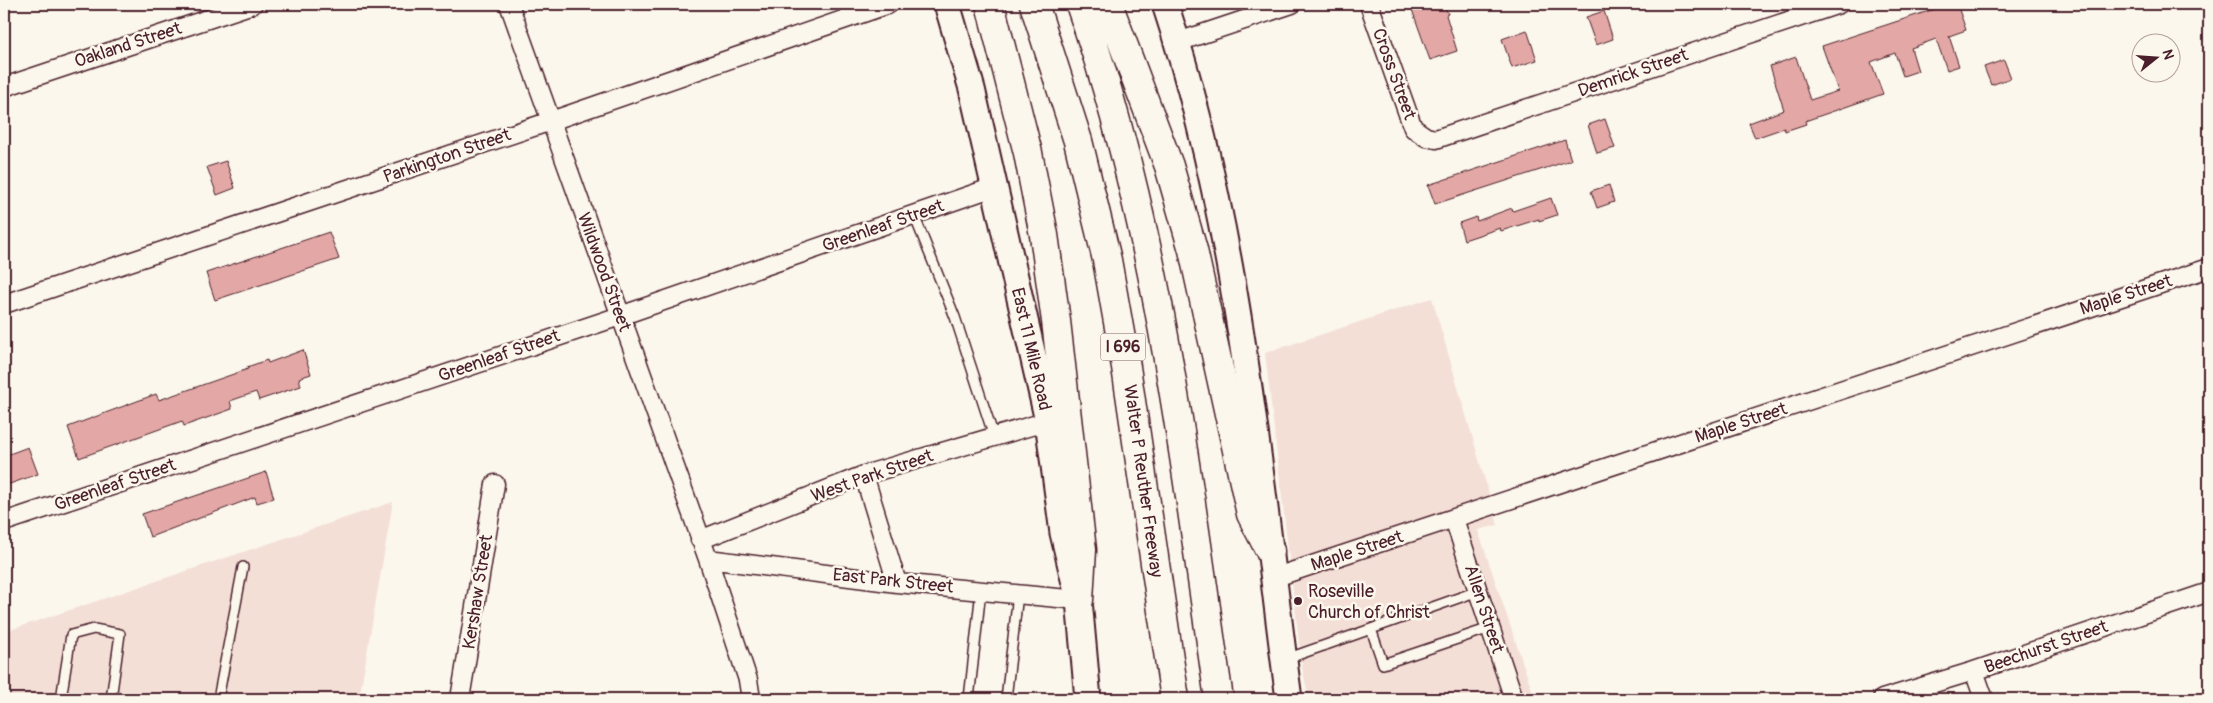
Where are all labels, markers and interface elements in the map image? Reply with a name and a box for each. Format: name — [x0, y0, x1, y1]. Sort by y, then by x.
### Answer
street label: Oakland Street — [72, 17, 185, 73]
street label: Cross Street — [1367, 25, 1421, 124]
north arrow — [2130, 32, 2180, 82]
street label: Demrick Street — [1575, 43, 1692, 103]
text: N — [2158, 47, 2177, 61]
street label: Parkington Street — [380, 123, 515, 189]
street label: Greenleaf Street — [819, 194, 948, 258]
street label: Wildwood Street — [572, 209, 636, 335]
street label: Maple Street — [2077, 269, 2176, 321]
street label: East 11 Mile Road — [1006, 285, 1056, 413]
street label: Greenleaf Street — [435, 324, 564, 388]
road number: I 696 — [1100, 334, 1146, 361]
street label: Walter P Reuther Freeway — [1118, 383, 1168, 579]
street label: Maple Street — [1692, 397, 1791, 449]
street label: West Park Street — [808, 444, 937, 508]
street label: Greenleaf Street — [51, 453, 180, 517]
street label: Maple Street — [1308, 525, 1407, 577]
street label: Kershaw Street — [458, 532, 499, 651]
street label: Allen Street — [1459, 562, 1509, 657]
street label: East Park Street — [832, 563, 955, 599]
place label: Roseville Church of Christ — [1308, 580, 1431, 624]
marker: Roseville Church of Christ — [1292, 595, 1304, 607]
street label: Beechurst Street — [1981, 615, 2111, 679]

